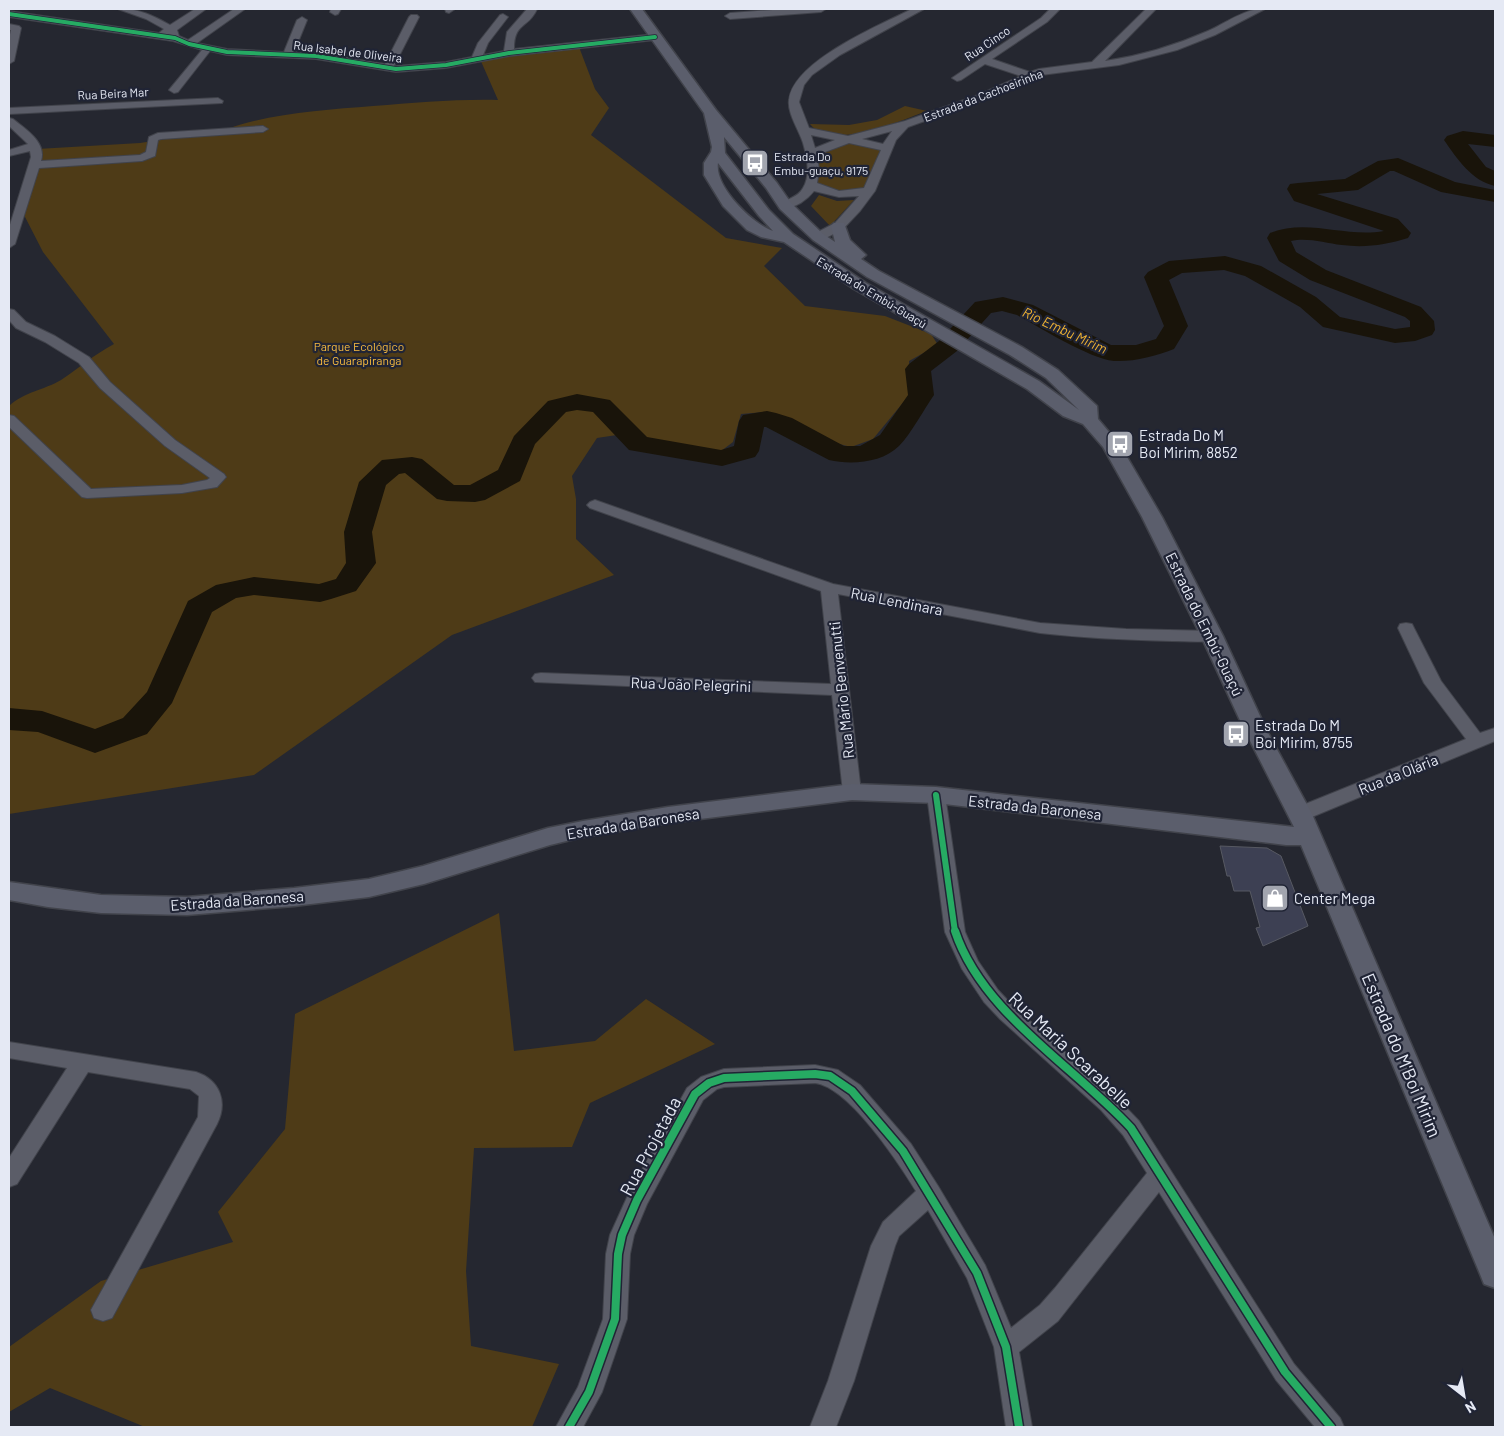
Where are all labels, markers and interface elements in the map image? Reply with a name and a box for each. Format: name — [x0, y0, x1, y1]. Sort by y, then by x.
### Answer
street label: Rua Cinco — [962, 23, 1012, 63]
street label: Rua Isabel de Oliveira — [293, 37, 403, 65]
street label: Estrada da Cachoeirinha — [921, 66, 1045, 124]
street label: Rua Beira Mar — [77, 84, 150, 102]
bus stop icon: Estrada Do Embu-guaçu, 9175 — [740, 148, 770, 178]
place label: Estrada Do Embu-guaçu, 9175 — [774, 149, 868, 177]
street label: Estrada do Embú-Guaçú — [814, 254, 930, 330]
water label: Rio Embu Mirim — [1020, 303, 1110, 357]
park label: Parque Ecológico de Guarapiranga — [314, 339, 404, 367]
place label: Estrada Do M Boi Mirim, 8852 — [1139, 426, 1238, 461]
bus stop icon: Estrada Do M Boi Mirim, 8852 — [1105, 429, 1135, 459]
street label: Estrada do Embú-Guaçú — [1162, 549, 1248, 699]
street label: Rua Lendinara — [850, 583, 944, 619]
street label: Rua Mário Benvenutti — [825, 621, 857, 759]
street label: Rua João Pelegrini — [630, 673, 752, 695]
place label: Estrada Do M Boi Mirim, 8755 — [1255, 716, 1353, 751]
bus stop icon: Estrada Do M Boi Mirim, 8755 — [1221, 719, 1251, 749]
street label: Rua da Olária — [1356, 750, 1440, 798]
street label: Estrada da Baronesa — [968, 791, 1102, 823]
street label: Estrada da Baronesa — [566, 804, 700, 842]
shop icon: Center Mega — [1260, 883, 1290, 913]
street label: Estrada da Baronesa — [170, 886, 304, 914]
place label: Center Mega — [1294, 889, 1375, 907]
street label: Estrada do M'Boi Mirim — [1358, 970, 1446, 1140]
street label: Rua Maria Scarabelle — [1004, 987, 1138, 1113]
street label: Rua Projetada — [615, 1093, 685, 1199]
north arrow — [1439, 1371, 1489, 1421]
text: N — [1463, 1398, 1479, 1417]

